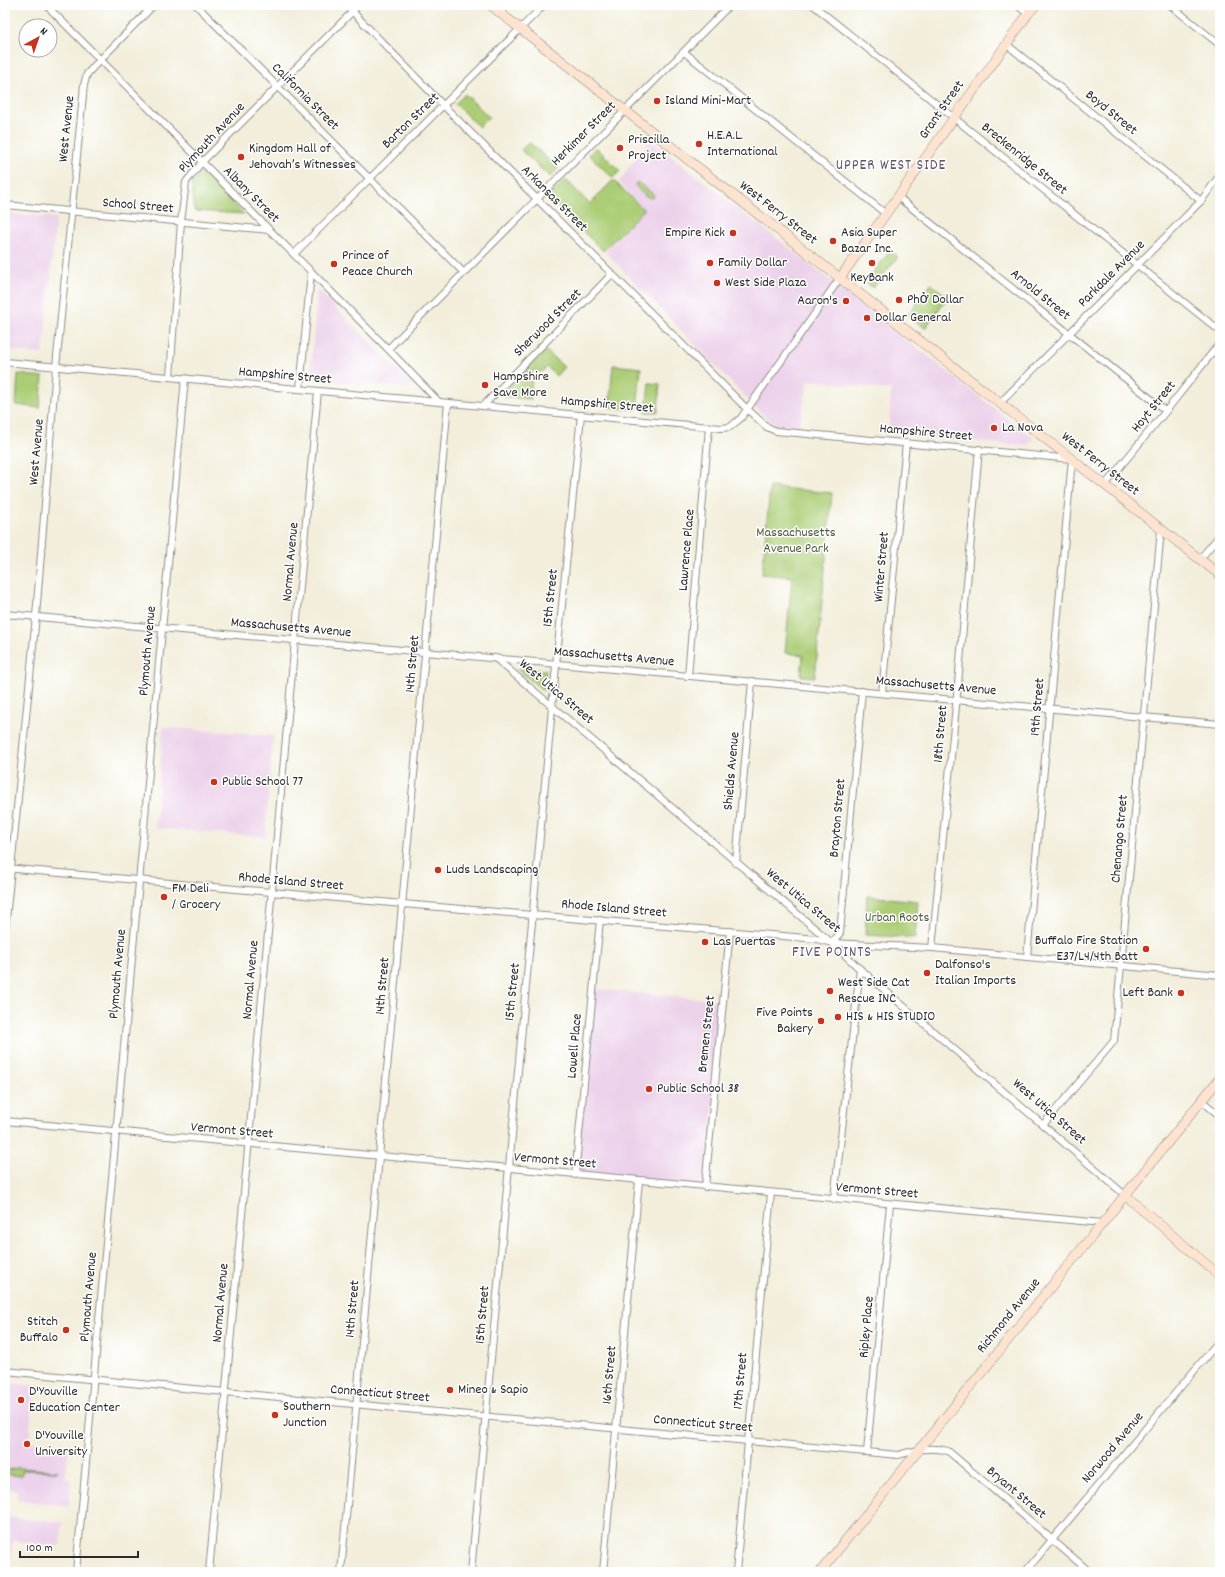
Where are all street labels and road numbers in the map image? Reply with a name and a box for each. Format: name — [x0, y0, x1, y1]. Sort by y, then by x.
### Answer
street label: California Street — [267, 59, 343, 135]
street label: Grant Street — [914, 77, 970, 143]
street label: Boyd Street — [1080, 86, 1142, 140]
street label: Barton Street — [378, 88, 444, 154]
street label: West Avenue — [54, 95, 80, 163]
street label: Herkimer Street — [547, 97, 621, 171]
street label: Plymouth Avenue — [174, 98, 250, 178]
street label: Breckenridge Street — [977, 118, 1071, 200]
street label: Arkansas Street — [516, 161, 592, 237]
street label: Albany Street — [218, 162, 284, 228]
street label: West Ferry Street — [735, 176, 821, 250]
street label: School Street — [102, 193, 174, 219]
street label: Parkdale Avenue — [1074, 236, 1150, 312]
street label: Arnold Street — [1005, 264, 1075, 326]
street label: Sherwood Street — [509, 284, 587, 362]
street label: Hampshire Street — [238, 362, 332, 390]
street label: Hoyt Street — [1127, 377, 1181, 437]
street label: Hampshire Street — [560, 391, 654, 419]
street label: West Avenue — [24, 418, 50, 486]
street label: Hampshire Street — [879, 419, 973, 447]
street label: West Ferry Street — [1057, 427, 1143, 501]
street label: Lawrence Place — [673, 508, 701, 592]
street label: Normal Avenue — [278, 522, 304, 602]
street label: Winter Street — [869, 531, 895, 603]
street label: 15th Street — [538, 568, 564, 628]
street label: Plymouth Avenue — [134, 605, 162, 697]
street label: Massachusetts Avenue — [230, 613, 352, 643]
street label: 14th Street — [401, 634, 425, 694]
street label: Massachusetts Avenue — [553, 642, 675, 672]
street label: West Utica Street — [514, 655, 598, 729]
street label: Massachusetts Avenue — [875, 671, 997, 701]
street label: 19th Street — [1025, 677, 1051, 737]
street label: 18th Street — [929, 704, 953, 764]
street label: Shields Avenue — [719, 731, 745, 811]
street label: Brayton Street — [825, 778, 851, 858]
street label: Chenango Street — [1106, 794, 1134, 884]
street label: West Utica Street — [761, 864, 845, 938]
street label: Rhode Island Street — [237, 867, 345, 897]
street label: Rhode Island Street — [560, 894, 668, 924]
street label: Plymouth Avenue — [104, 928, 132, 1020]
street label: Normal Avenue — [238, 940, 264, 1020]
street label: 14th Street — [371, 956, 395, 1016]
street label: 15th Street — [500, 962, 526, 1022]
street label: Bremen Street — [693, 994, 721, 1074]
street label: Lowell Place — [562, 1013, 588, 1079]
street label: West Utica Street — [1008, 1074, 1090, 1150]
street label: Vermont Street — [190, 1117, 274, 1145]
street label: Vermont Street — [513, 1147, 597, 1175]
street label: Vermont Street — [835, 1177, 919, 1205]
street label: Plymouth Avenue — [75, 1251, 103, 1343]
street label: Normal Avenue — [208, 1263, 234, 1343]
street label: Richmond Avenue — [972, 1274, 1046, 1358]
street label: 14th Street — [341, 1279, 365, 1339]
street label: 15th Street — [470, 1285, 496, 1345]
street label: Ripley Place — [854, 1295, 880, 1359]
street label: 16th Street — [597, 1345, 623, 1405]
street label: 17th Street — [729, 1352, 753, 1410]
street label: Connecticut Street — [329, 1380, 431, 1408]
street label: Norwood Avenue — [1077, 1408, 1149, 1488]
street label: Connecticut Street — [652, 1410, 754, 1438]
street label: Bryant Street — [982, 1462, 1050, 1524]

